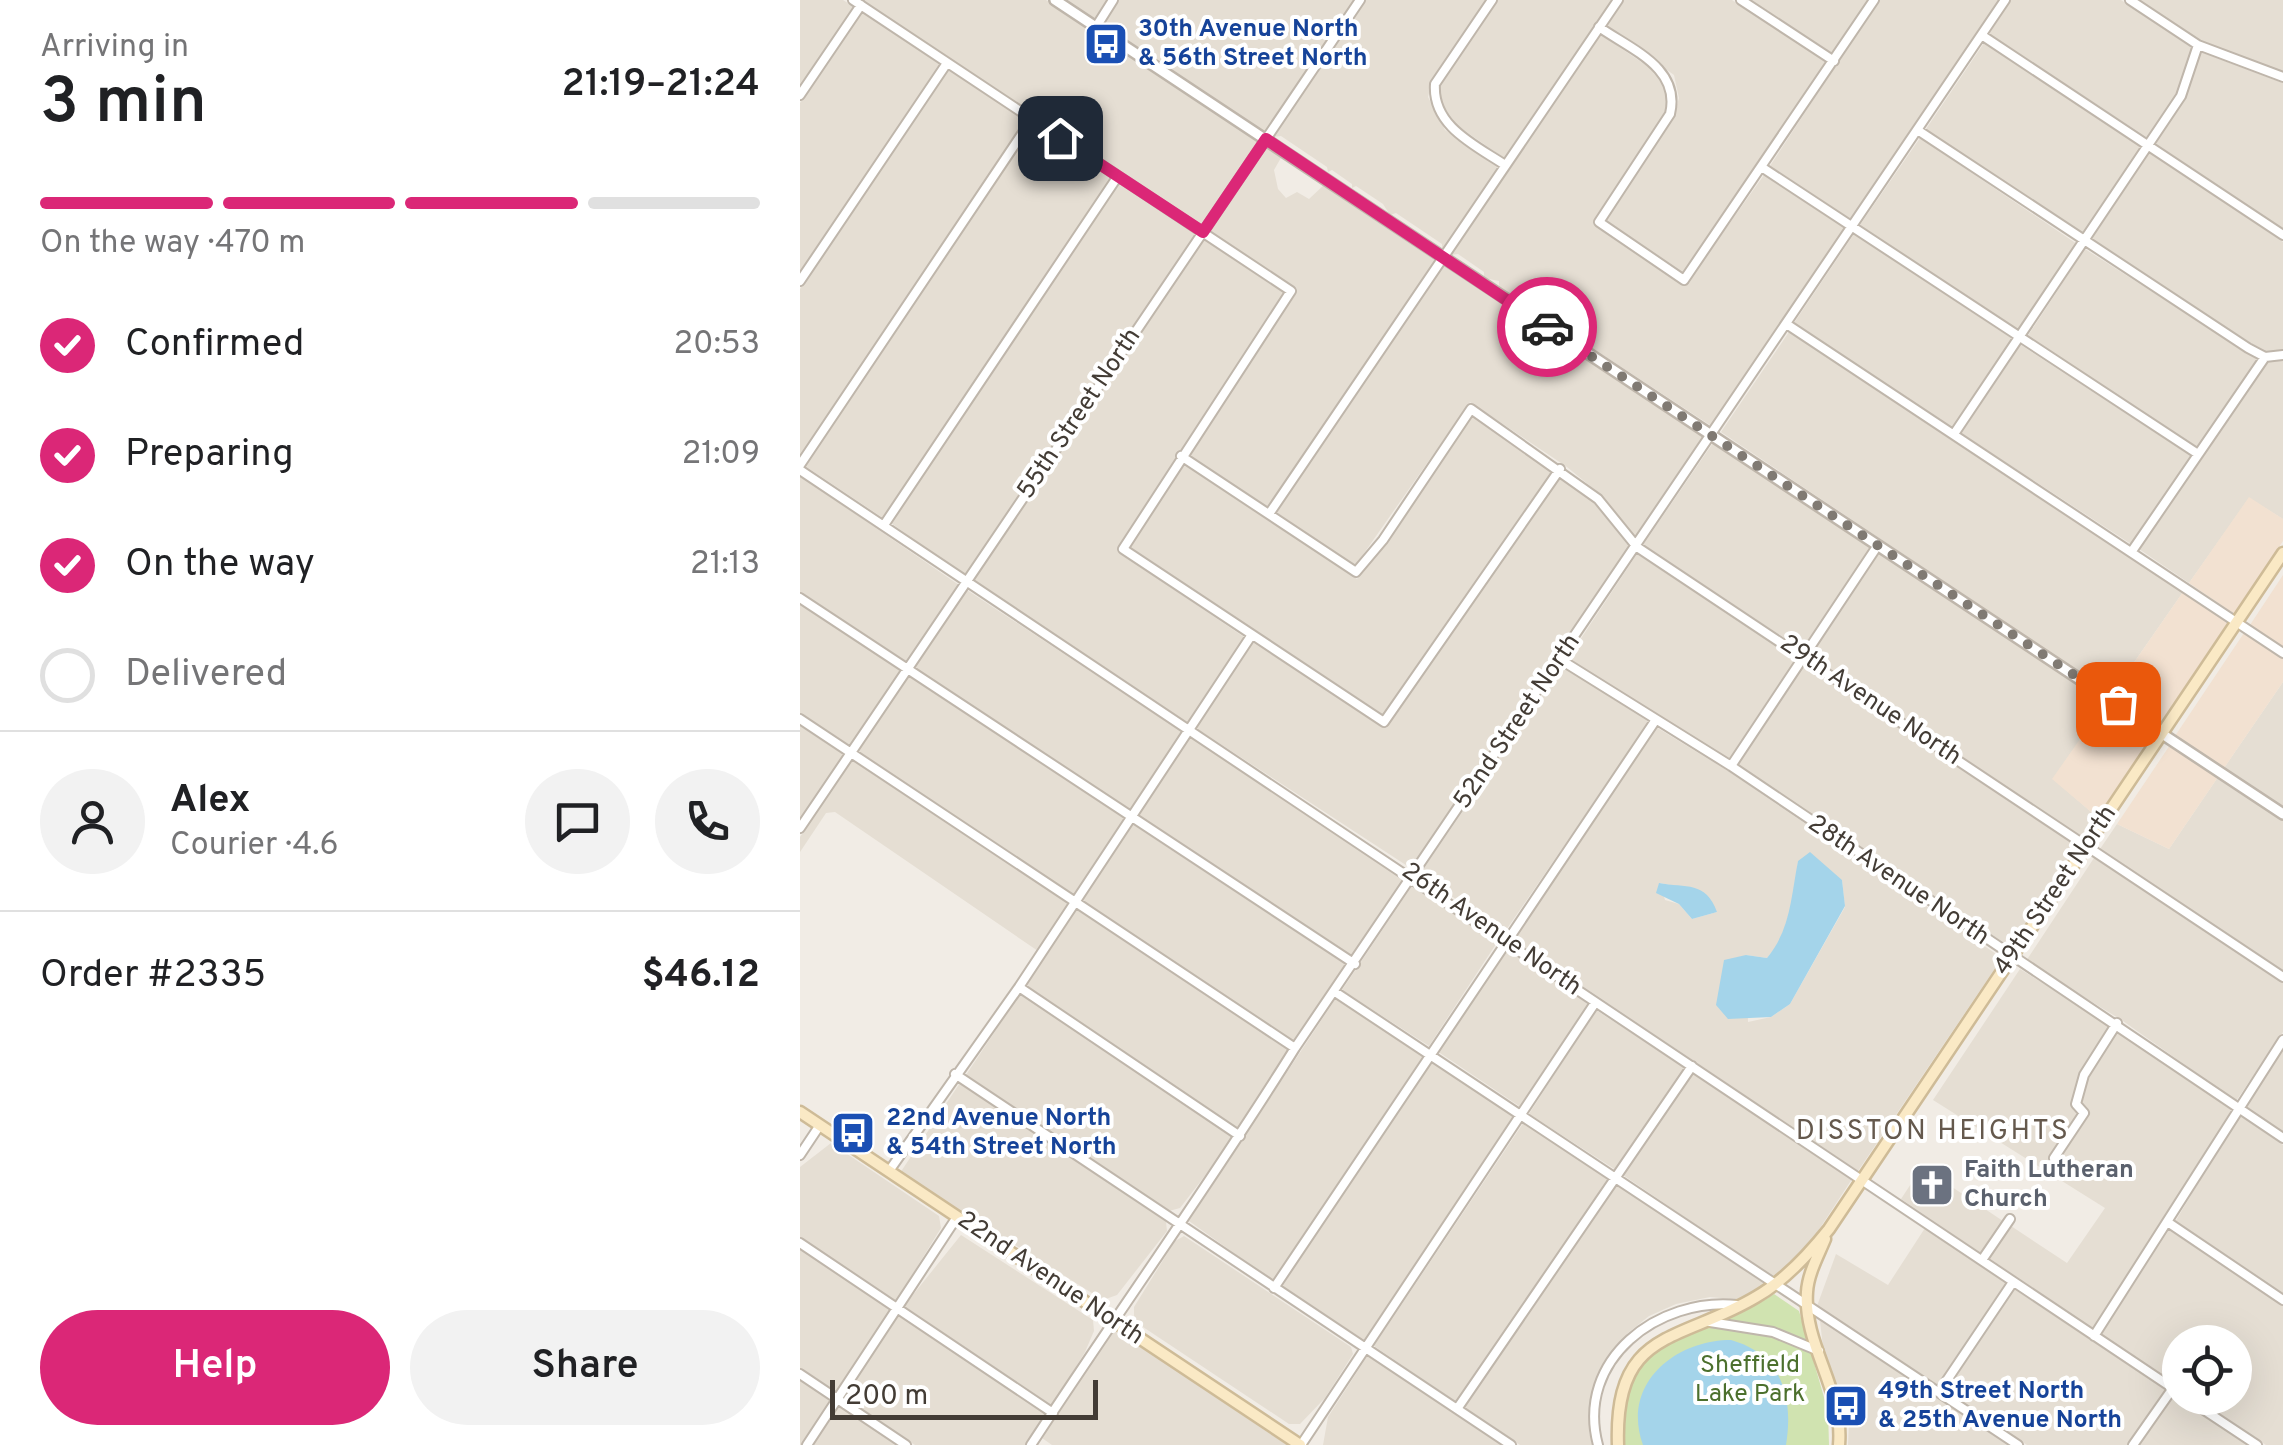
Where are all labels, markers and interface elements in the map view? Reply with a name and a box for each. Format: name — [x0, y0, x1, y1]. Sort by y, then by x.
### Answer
place label: 30th Avenue North & 56th Street North — [1138, 14, 1367, 75]
bus stop icon: 30th Avenue North & 56th Street North — [1083, 21, 1129, 67]
text: Arriving in — [40, 28, 189, 68]
text: 21:19–21:24 — [561, 61, 760, 110]
text: 3 min — [40, 64, 207, 146]
pin — [1018, 96, 1103, 181]
icon: home — [1033, 111, 1088, 166]
text: On the way · 470 m — [40, 224, 305, 264]
courier — [1497, 277, 1597, 377]
icon: car — [1520, 300, 1575, 355]
icon: check — [40, 318, 95, 373]
text: Confirmed — [125, 321, 304, 370]
street label: 55th Street North — [1011, 322, 1149, 506]
text: 20:53 — [674, 325, 760, 365]
icon: check — [40, 428, 95, 483]
text: Preparing — [125, 431, 294, 480]
text: 21:09 — [682, 435, 760, 475]
icon: check — [40, 538, 95, 593]
text: On the way — [125, 541, 315, 590]
text: 21:13 — [690, 545, 760, 585]
street label: 52nd Street North — [1448, 628, 1588, 816]
street label: 29th Avenue North — [1773, 628, 1967, 774]
text: Delivered — [125, 651, 287, 700]
pin — [2076, 662, 2161, 747]
icon: bag — [2091, 677, 2146, 732]
button: person — [40, 769, 145, 874]
button: chat — [525, 769, 630, 874]
button: phone — [655, 769, 760, 874]
text: Alex — [170, 777, 250, 826]
street label: 49th Street North — [1987, 800, 2125, 982]
street label: 28th Avenue North — [1801, 808, 1995, 954]
text: Courier · 4.6 — [170, 826, 339, 866]
street label: 26th Avenue North — [1395, 856, 1587, 1004]
text: Order #2335 — [40, 952, 266, 1001]
text: $46.12 — [642, 952, 760, 1001]
place label: 22nd Avenue North & 54th Street North — [886, 1103, 1117, 1164]
bus stop icon: 22nd Avenue North & 54th Street North — [830, 1110, 876, 1156]
district label: DISSTON HEIGHTS — [1796, 1114, 2070, 1150]
place label: Faith Lutheran Church — [1964, 1155, 2134, 1216]
church icon: Faith Lutheran Church — [1909, 1162, 1955, 1208]
street label: 22nd Avenue North — [951, 1205, 1149, 1353]
button: Help — [40, 1310, 390, 1425]
button: Share — [410, 1310, 760, 1425]
map controls — [2162, 1325, 2252, 1415]
button: locate — [2162, 1325, 2252, 1415]
park label: Sheffield Lake Park — [1695, 1350, 1805, 1411]
scale bar — [830, 1375, 1098, 1420]
place label: 49th Street North & 25th Avenue North — [1878, 1376, 2122, 1437]
text: 200 m — [845, 1379, 928, 1415]
bus stop icon: 49th Street North & 25th Avenue North — [1823, 1383, 1869, 1429]

